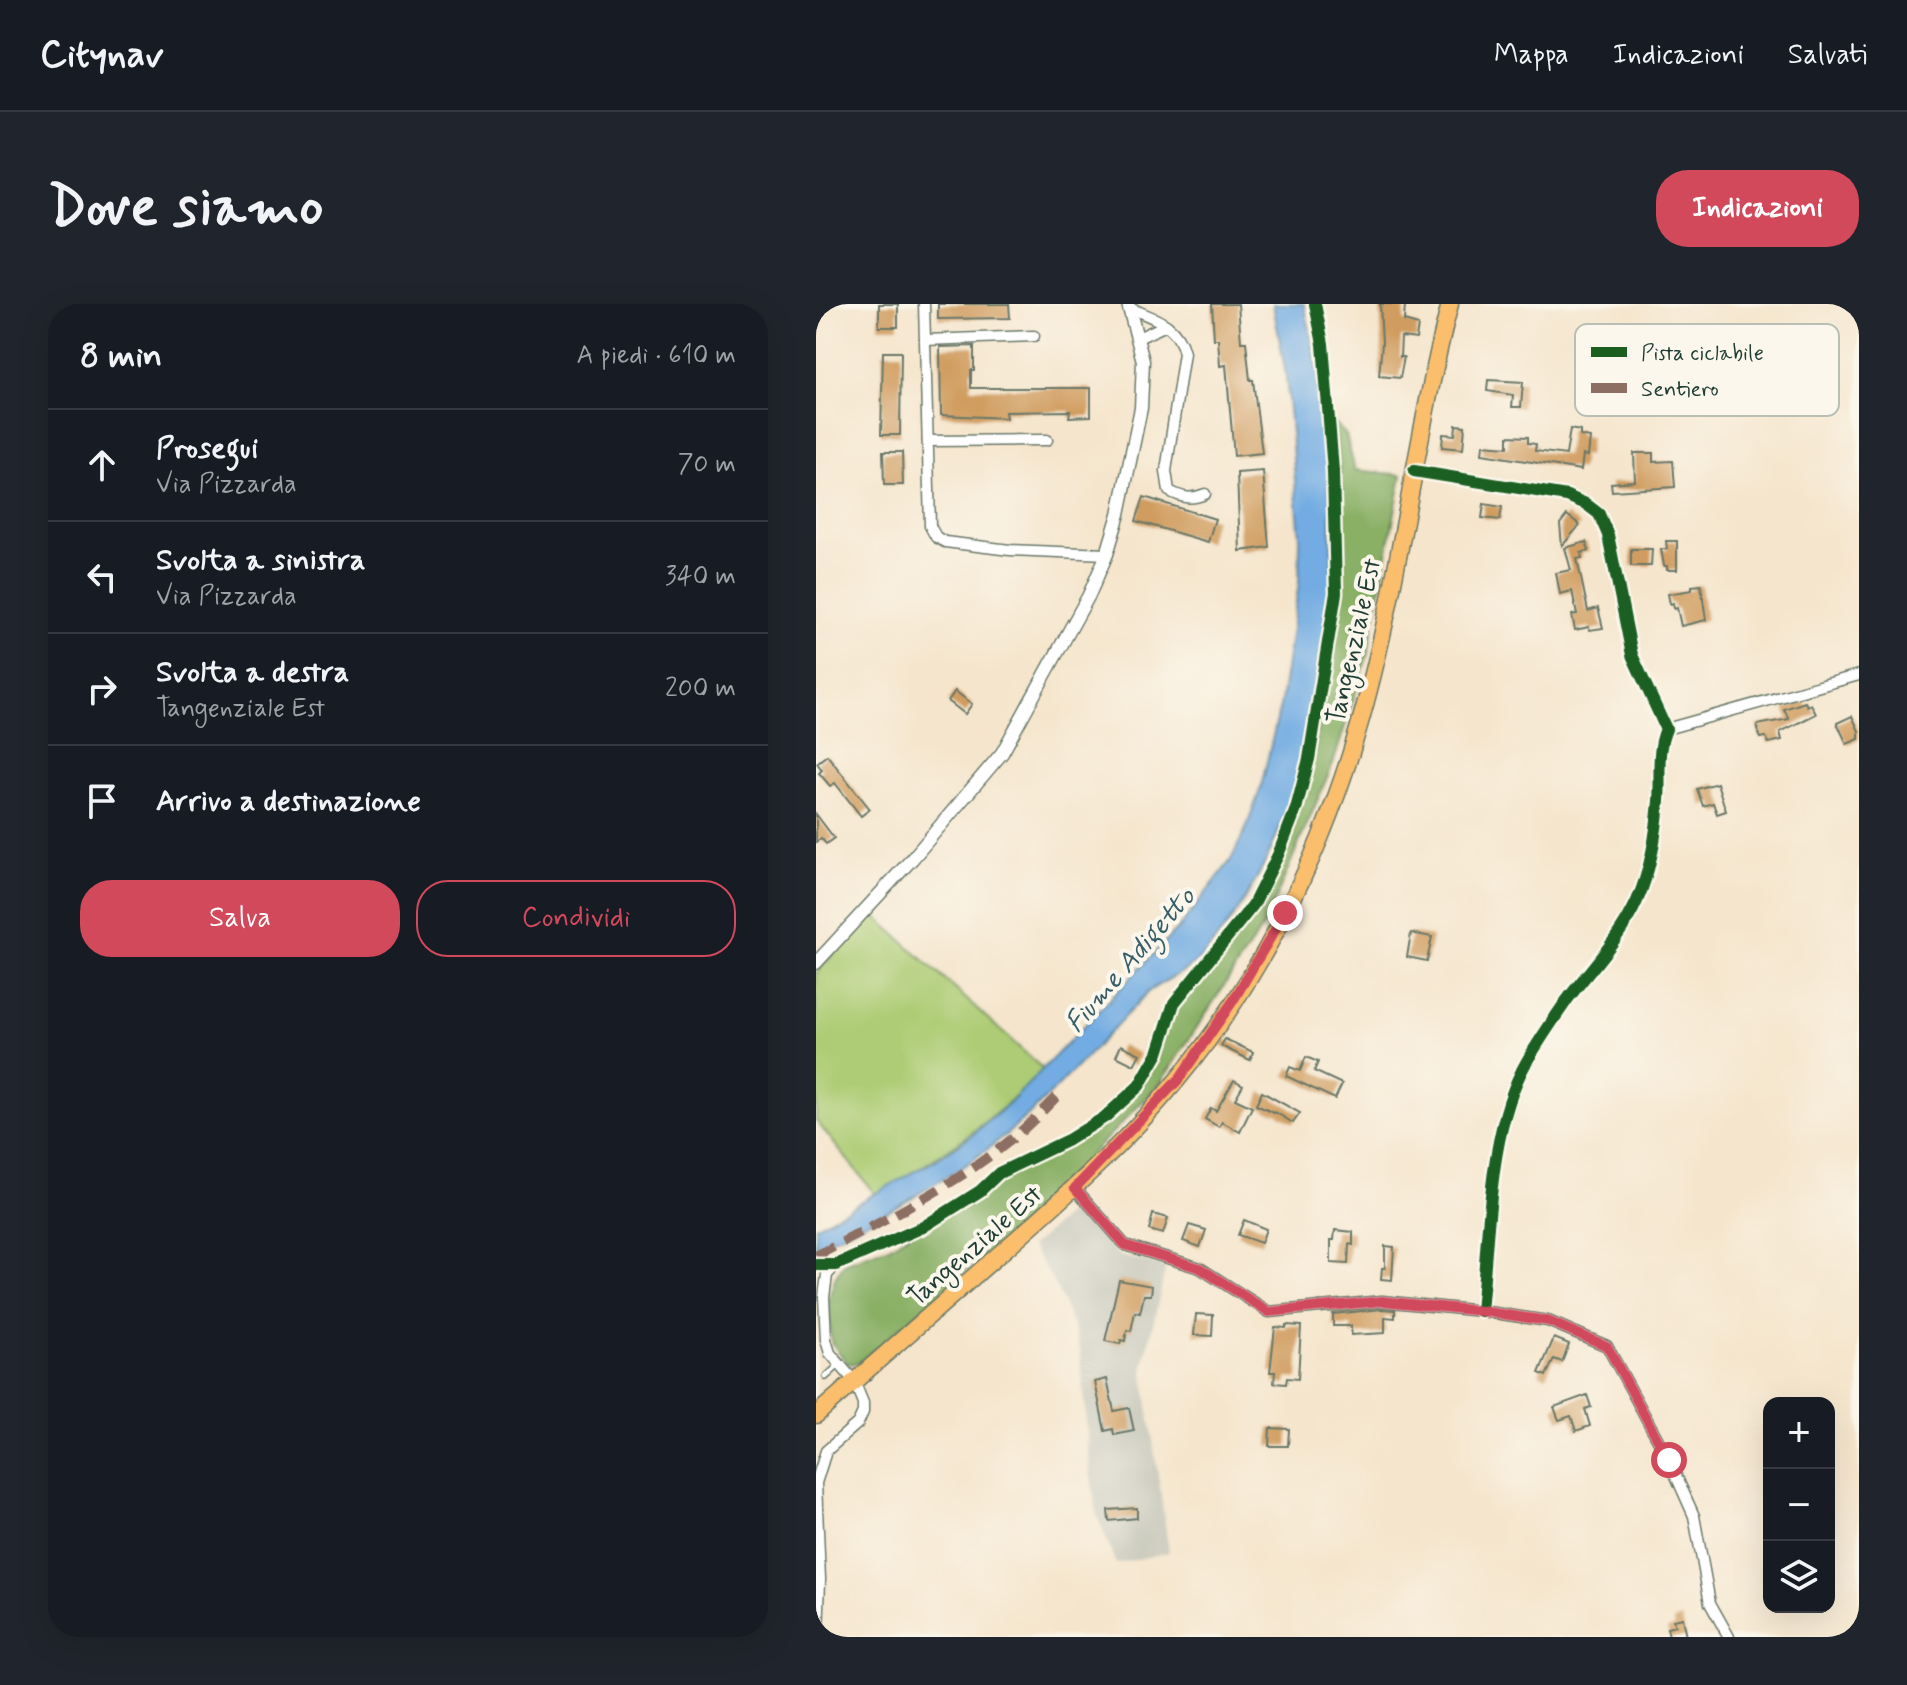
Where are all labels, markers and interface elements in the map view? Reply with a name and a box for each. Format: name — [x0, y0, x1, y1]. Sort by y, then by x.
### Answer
text: Citynav — [40, 31, 164, 80]
text: Mappa — [1494, 37, 1569, 74]
text: Indicazioni — [1613, 37, 1744, 74]
text: Salvati — [1788, 37, 1867, 74]
button: Indicazioni — [1656, 170, 1859, 247]
text: Dove siamo — [48, 172, 323, 245]
legend — [1575, 324, 1839, 416]
text: 8 min — [80, 334, 162, 379]
text: A piedi · 610 m — [576, 339, 736, 373]
text: Pista ciclabile — [1641, 340, 1764, 368]
text: Sentiero — [1641, 376, 1719, 404]
text: Prosegui — [156, 429, 258, 468]
icon: ahead — [80, 443, 124, 487]
text: 70 m — [678, 448, 736, 482]
text: Via Pizzarda — [156, 468, 297, 502]
text: Svolta a sinistra — [156, 541, 366, 580]
icon: left — [80, 555, 124, 599]
street label: Tangenziale Est — [1319, 555, 1392, 728]
text: 340 m — [665, 560, 736, 594]
text: Via Pizzarda — [156, 580, 297, 614]
text: Svolta a destra — [156, 653, 349, 692]
icon: right — [80, 667, 124, 711]
text: 200 m — [665, 672, 736, 706]
text: Tangenziale Est — [156, 692, 325, 726]
icon: arrive — [80, 779, 124, 823]
text: Arrivo a destinazione — [156, 782, 421, 821]
water label: Fiume Adigetto — [1057, 879, 1207, 1043]
button: Salva — [80, 880, 400, 957]
button: Condividi — [416, 880, 736, 957]
route end — [1267, 895, 1303, 931]
street label: Tangenziale Est — [900, 1178, 1052, 1316]
map controls — [1763, 1397, 1835, 1613]
button: + — [1763, 1397, 1835, 1469]
route start — [1651, 1442, 1687, 1478]
button: − — [1763, 1469, 1835, 1541]
button: layers — [1763, 1541, 1835, 1613]

